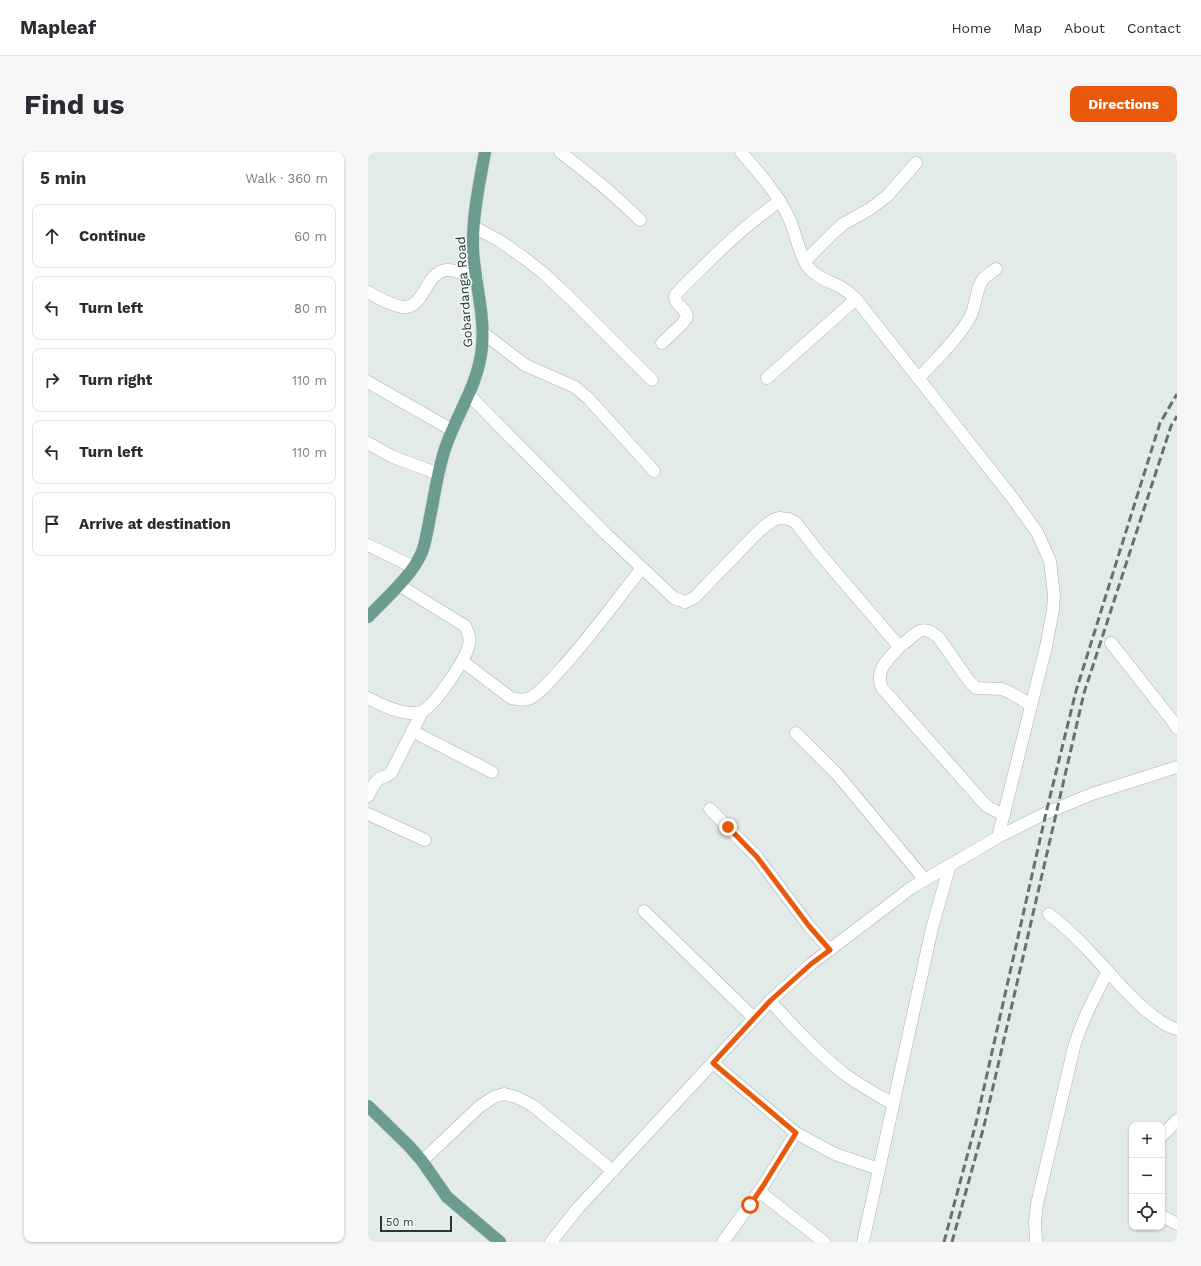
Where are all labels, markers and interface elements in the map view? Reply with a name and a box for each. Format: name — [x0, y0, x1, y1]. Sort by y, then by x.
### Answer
text: Mapleaf — [20, 16, 96, 39]
text: Home — [951, 20, 991, 36]
text: Map — [1013, 20, 1042, 36]
text: About — [1064, 20, 1105, 36]
text: Contact — [1127, 20, 1181, 36]
button: Directions — [1070, 86, 1177, 122]
text: Find us — [24, 88, 124, 121]
text: 5 min — [40, 168, 86, 188]
text: Walk · 360 m — [245, 171, 328, 186]
icon: ahead — [41, 225, 63, 247]
text: Continue — [79, 227, 146, 245]
text: 60 m — [294, 229, 327, 244]
street label: Gobardanga Road — [453, 236, 475, 348]
icon: left — [41, 297, 63, 319]
text: Turn left — [79, 299, 143, 317]
text: 80 m — [294, 301, 327, 316]
icon: right — [41, 369, 63, 391]
text: Turn right — [79, 371, 152, 389]
text: 110 m — [292, 373, 327, 388]
icon: left — [41, 441, 63, 463]
text: Turn left — [79, 443, 143, 461]
text: 110 m — [292, 445, 327, 460]
icon: arrive — [41, 513, 63, 535]
text: Arrive at destination — [79, 515, 231, 533]
route end — [719, 818, 737, 836]
map controls — [1129, 1122, 1165, 1230]
button: + — [1129, 1122, 1165, 1158]
button: − — [1129, 1158, 1165, 1194]
button: locate — [1129, 1194, 1165, 1230]
route start — [741, 1196, 759, 1214]
scale bar — [380, 1214, 452, 1233]
text: 50 m — [386, 1216, 413, 1229]

